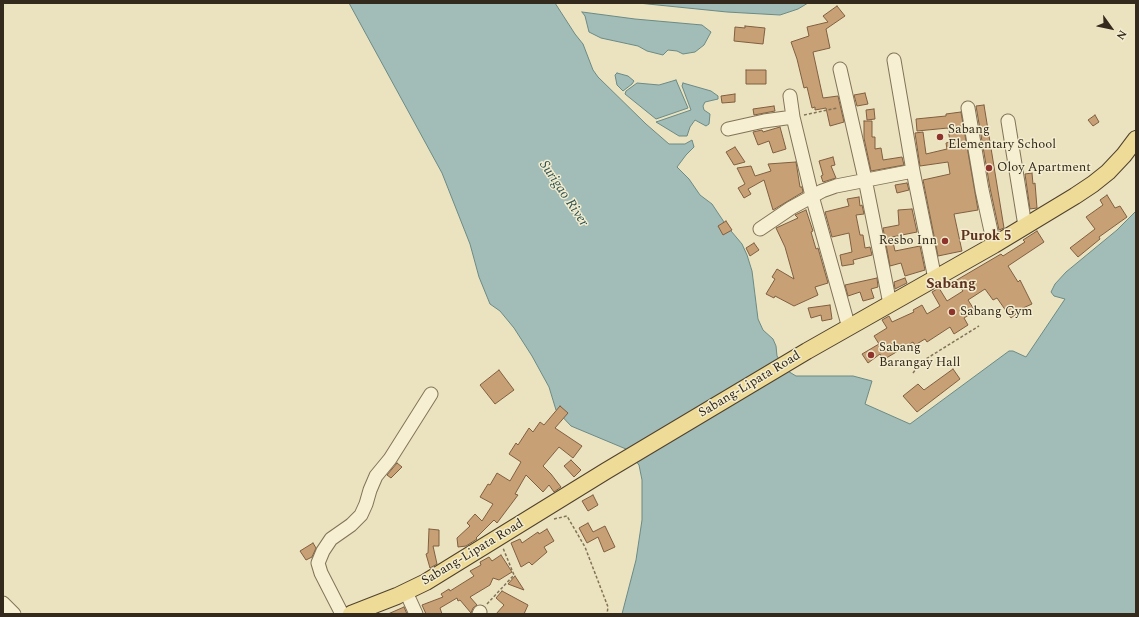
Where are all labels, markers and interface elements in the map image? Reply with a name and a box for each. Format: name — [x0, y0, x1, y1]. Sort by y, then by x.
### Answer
north arrow — [1091, 8, 1131, 48]
text: N — [1112, 26, 1131, 43]
place label: Sabang Elementary School — [948, 122, 1056, 153]
marker: Sabang Elementary School — [935, 132, 945, 142]
water label: Surigao River — [535, 158, 591, 230]
place label: Oloy Apartment — [997, 160, 1091, 176]
marker: Oloy Apartment — [984, 163, 994, 173]
district label: Purok 5 — [960, 229, 1012, 245]
place label: Resbo Inn — [879, 233, 937, 249]
marker: Resbo Inn — [940, 236, 950, 246]
district label: Sabang — [926, 276, 976, 294]
place label: Sabang Gym — [960, 304, 1032, 320]
marker: Sabang Gym — [947, 307, 957, 317]
place label: Sabang Barangay Hall — [879, 340, 960, 371]
street label: Sabang-Lipata Road — [696, 348, 804, 422]
marker: Sabang Barangay Hall — [866, 350, 876, 360]
street label: Sabang-Lipata Road — [419, 516, 527, 590]

